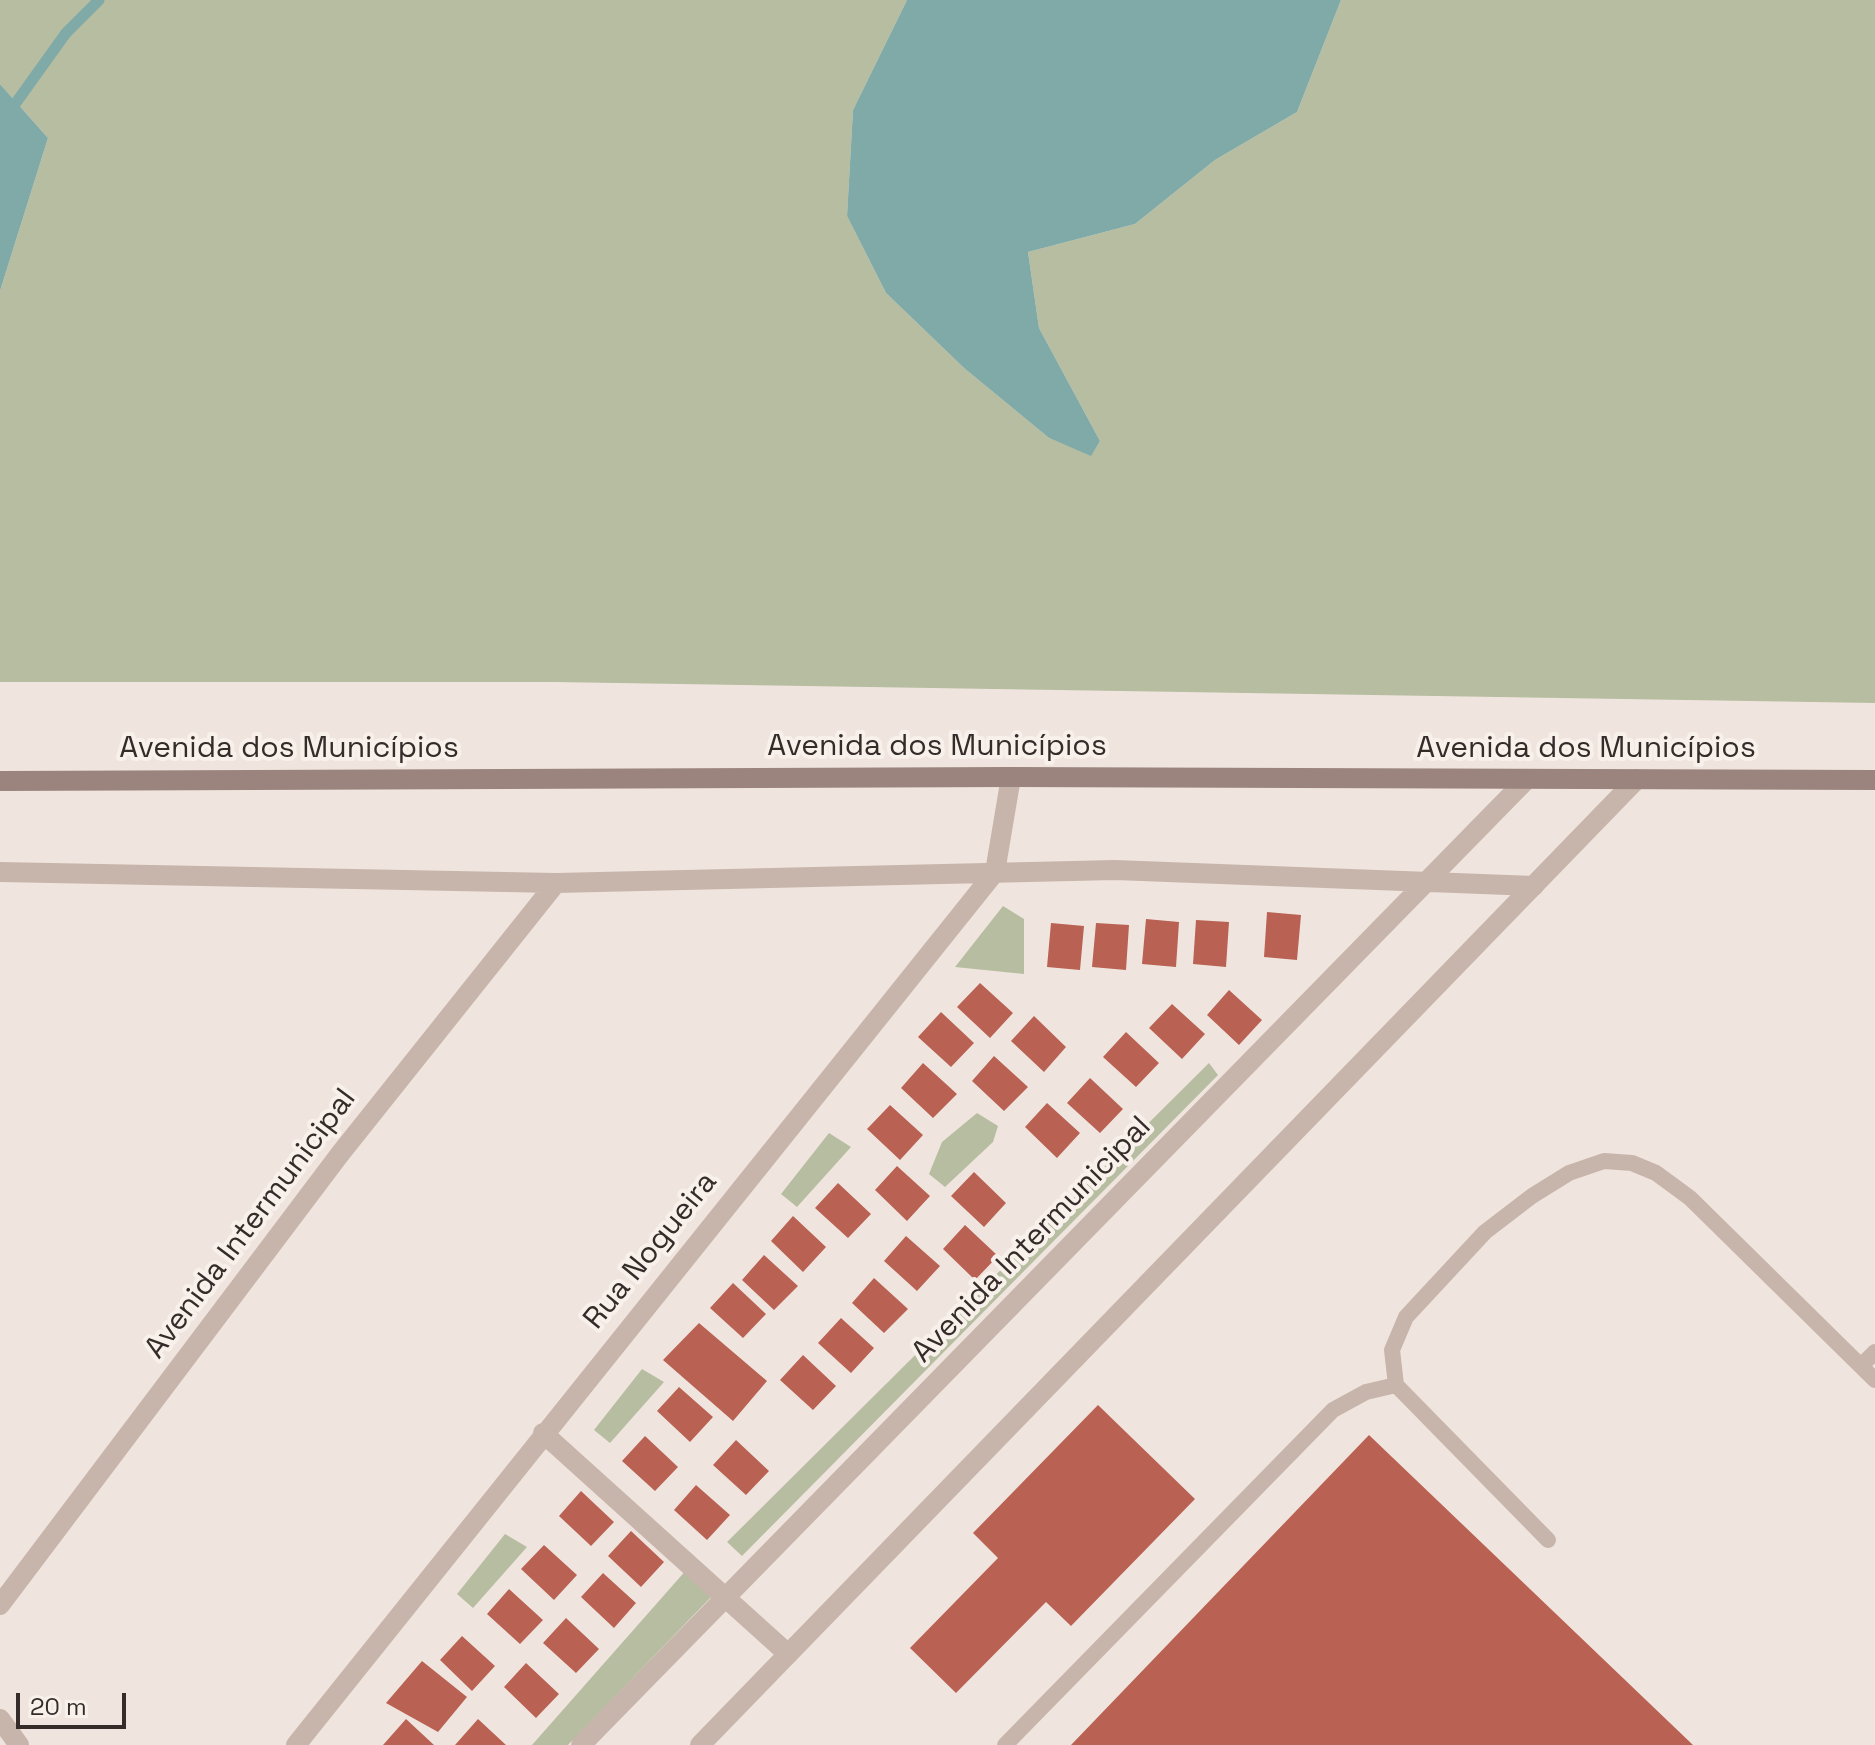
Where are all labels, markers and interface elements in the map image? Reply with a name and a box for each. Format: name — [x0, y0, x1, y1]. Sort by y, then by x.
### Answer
street label: Avenida dos Municípios — [767, 729, 1107, 765]
street label: Avenida dos Municípios — [119, 731, 459, 767]
street label: Avenida dos Municípios — [1416, 731, 1756, 767]
street label: Avenida Intermunicipal — [138, 1082, 364, 1366]
street label: Avenida Intermunicipal — [905, 1109, 1159, 1371]
street label: Rua Nogueira — [577, 1165, 725, 1337]
scale bar — [20, 1677, 130, 1727]
text: 20 m — [30, 1691, 87, 1722]

